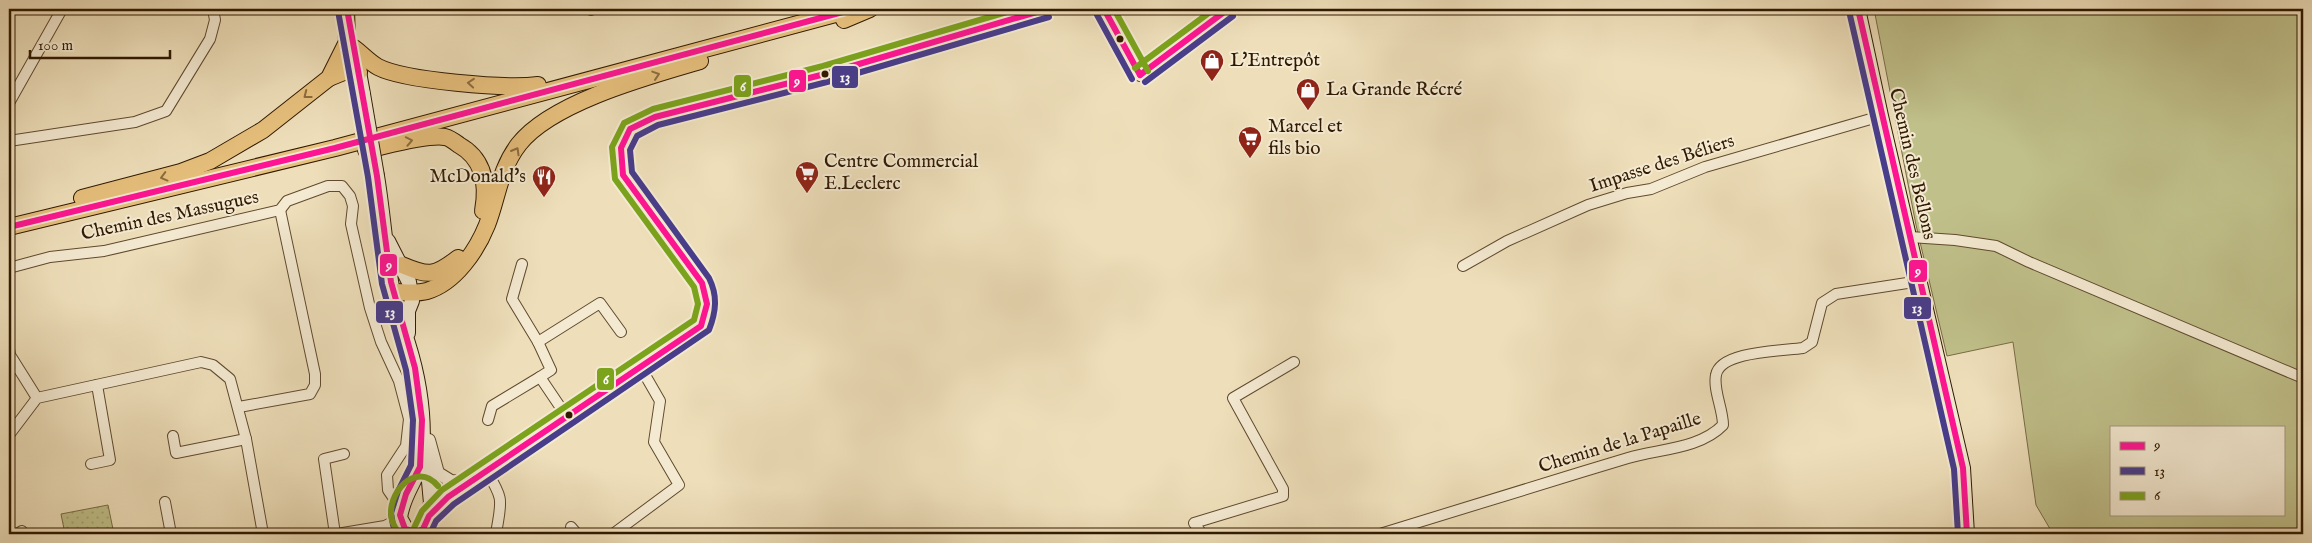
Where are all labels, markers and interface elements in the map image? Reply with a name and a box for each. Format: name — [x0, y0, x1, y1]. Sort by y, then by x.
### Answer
scale bar — [30, 28, 170, 60]
unlabelled marker — [1115, 34, 1125, 44]
text: 100 m — [38, 36, 74, 55]
shop icon: L'Entrepôt — [1199, 48, 1225, 82]
place label: L'Entrepôt — [1230, 49, 1320, 73]
line badge: 13 — [831, 65, 859, 89]
line badge: 9 — [788, 69, 807, 93]
unlabelled marker — [820, 69, 830, 79]
text: 13 — [840, 69, 850, 87]
one-way arrow — [651, 71, 660, 81]
text: 9 — [793, 73, 800, 91]
line badge: 6 — [733, 74, 752, 98]
shop icon: La Grande Récré — [1295, 77, 1321, 111]
one-way arrow — [466, 78, 474, 89]
text: 6 — [740, 78, 747, 96]
place label: La Grande Récré — [1326, 78, 1462, 102]
street label: Chemin des Bellons — [1883, 86, 1941, 242]
one-way arrow — [303, 89, 313, 98]
place label: Marcel et fils bio — [1268, 115, 1343, 161]
supermarket icon: Marcel et fils bio — [1237, 125, 1263, 159]
street label: Impasse des Béliers — [1586, 129, 1738, 199]
one-way arrow — [405, 137, 414, 147]
one-way arrow — [509, 147, 519, 156]
place label: Centre Commercial E.Leclerc — [824, 150, 979, 196]
supermarket icon: Centre Commercial E.Leclerc — [794, 160, 820, 194]
restaurant icon: McDonald's — [531, 164, 557, 198]
place label: McDonald's — [429, 165, 526, 189]
one-way arrow — [160, 171, 169, 182]
street label: Chemin des Massugues — [79, 185, 261, 247]
line badge: 9 — [379, 253, 398, 277]
text: 9 — [385, 257, 392, 275]
line badge: 9 — [1908, 259, 1928, 283]
text: 9 — [1914, 263, 1921, 281]
line badge: 13 — [1903, 296, 1932, 320]
line badge: 13 — [375, 300, 404, 324]
text: 13 — [1912, 300, 1922, 318]
text: 13 — [385, 304, 395, 322]
line badge: 6 — [596, 367, 615, 391]
text: 6 — [603, 371, 610, 389]
street label: Chemin de la Papaille — [1536, 407, 1704, 479]
unlabelled marker — [564, 410, 574, 420]
legend — [2110, 426, 2284, 516]
text: 9 — [2153, 436, 2161, 455]
text: 13 — [2154, 462, 2165, 481]
text: 6 — [2154, 486, 2161, 505]

